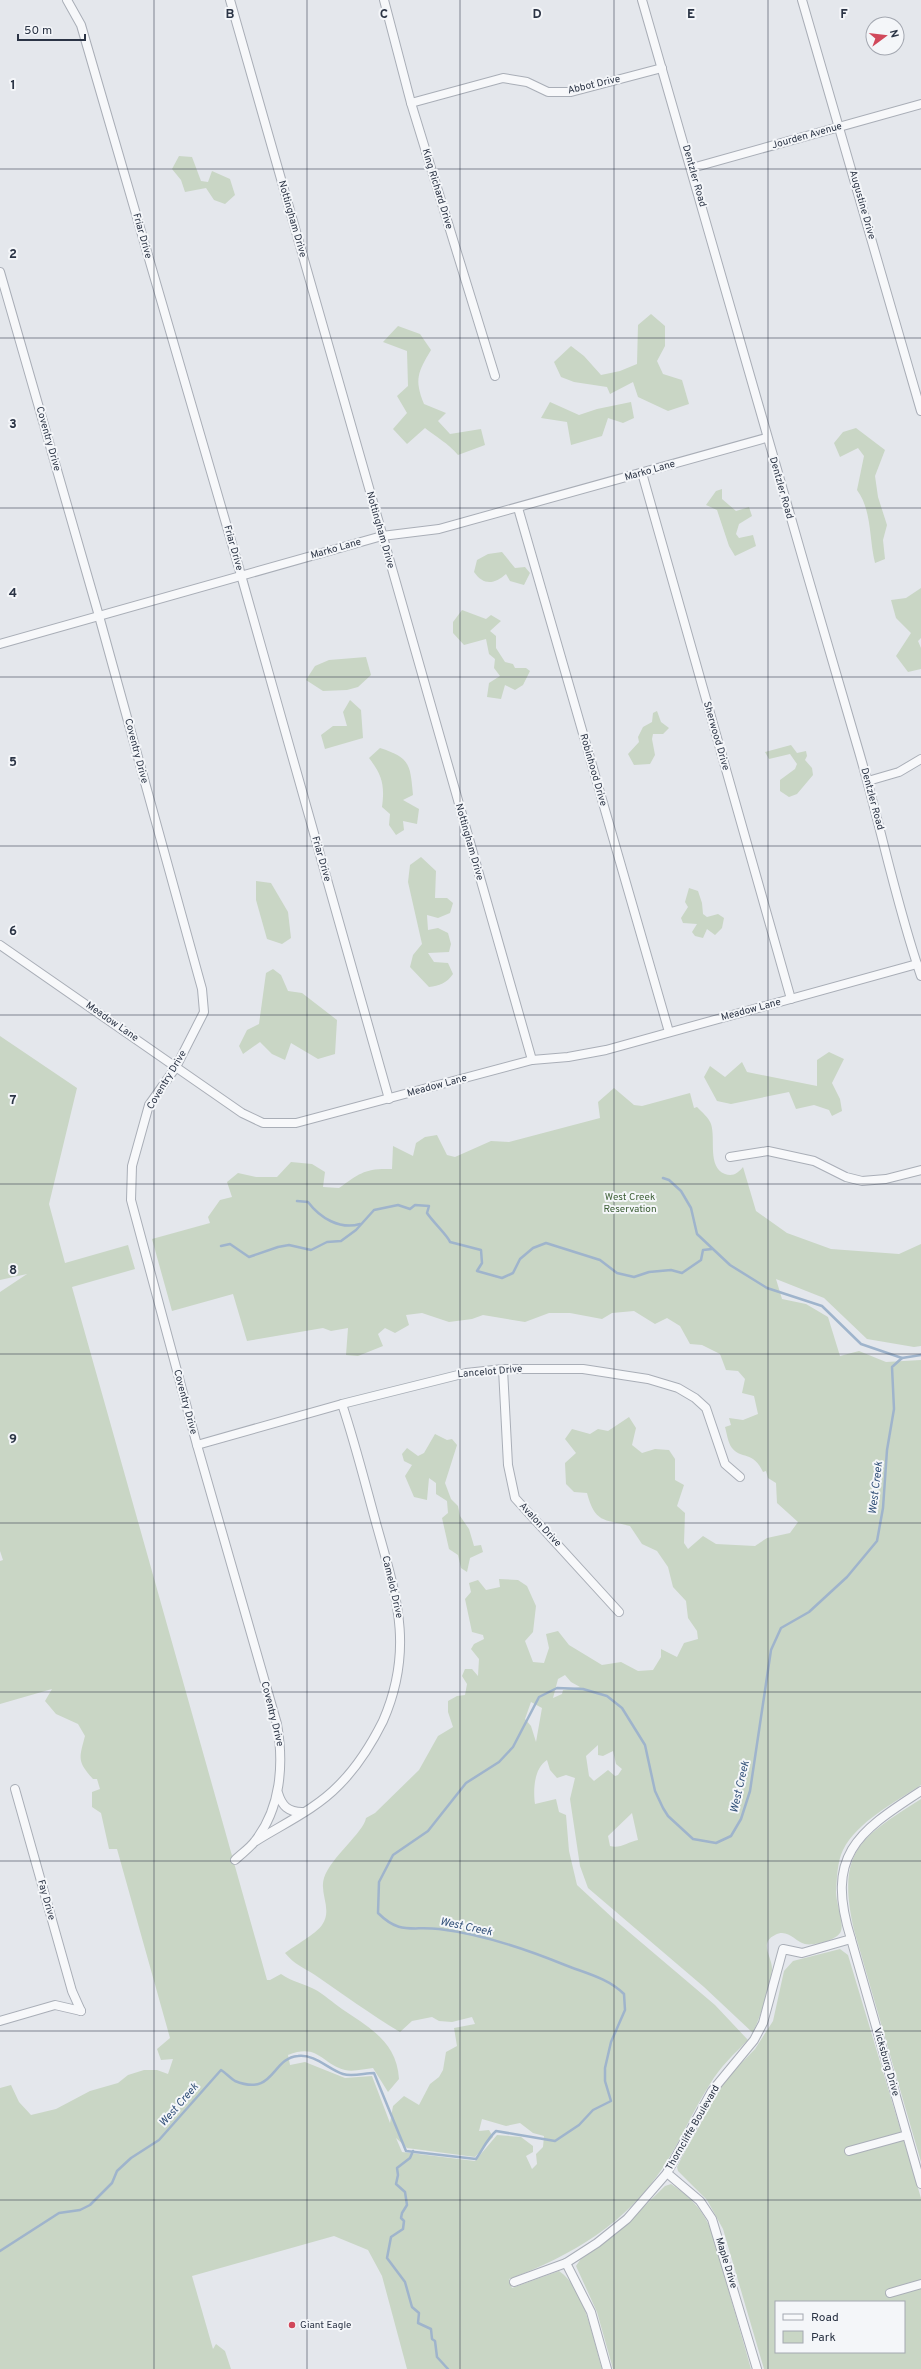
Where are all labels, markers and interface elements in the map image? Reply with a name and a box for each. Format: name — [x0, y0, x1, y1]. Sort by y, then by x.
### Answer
text: B — [226, 7, 235, 23]
text: C — [380, 7, 388, 23]
text: D — [532, 7, 542, 23]
text: E — [687, 7, 695, 23]
text: F — [840, 7, 848, 23]
scale bar — [18, 16, 85, 42]
north arrow — [865, 16, 905, 56]
text: 50 m — [24, 23, 52, 39]
text: N — [886, 28, 901, 39]
street label: Abbot Drive — [566, 73, 622, 97]
text: 1 — [10, 78, 16, 94]
street label: Jourden Avenue — [770, 120, 844, 152]
street label: Dentzler Road — [679, 143, 709, 209]
street label: King Richard Drive — [419, 147, 455, 231]
street label: Augustine Drive — [846, 169, 878, 241]
street label: Nottingham Drive — [275, 179, 309, 259]
street label: Friar Drive — [129, 212, 155, 260]
text: 2 — [9, 247, 17, 263]
street label: Coventry Drive — [33, 405, 63, 473]
text: 3 — [9, 417, 17, 433]
street label: Dentzler Road — [766, 455, 796, 521]
street label: Marko Lane — [623, 458, 677, 484]
street label: Nottingham Drive — [363, 490, 397, 570]
street label: Friar Drive — [220, 524, 246, 572]
street label: Marko Lane — [309, 536, 363, 562]
text: 4 — [9, 586, 17, 602]
street label: Sherwood Drive — [700, 700, 732, 772]
street label: Coventry Drive — [121, 717, 151, 785]
street label: Robinhood Drive — [576, 732, 610, 808]
text: 5 — [9, 755, 17, 771]
street label: Dentzler Road — [857, 766, 887, 832]
street label: Nottingham Drive — [452, 802, 486, 882]
street label: Friar Drive — [308, 835, 334, 883]
text: 6 — [9, 924, 17, 940]
street label: Meadow Lane — [720, 996, 782, 1024]
street label: Meadow Lane — [83, 999, 141, 1045]
street label: Coventry Drive — [144, 1048, 190, 1112]
street label: Meadow Lane — [406, 1072, 468, 1100]
text: 7 — [10, 1093, 17, 1109]
park label: West Creek Reservation — [603, 1191, 657, 1216]
text: 8 — [9, 1263, 17, 1279]
street label: Lancelot Drive — [457, 1363, 523, 1381]
street label: Coventry Drive — [170, 1368, 200, 1436]
text: 9 — [9, 1432, 17, 1448]
water label: West Creek — [866, 1460, 886, 1515]
street label: Avalon Drive — [516, 1500, 564, 1550]
street label: Camelot Drive — [378, 1554, 406, 1620]
street label: Coventry Drive — [258, 1680, 286, 1748]
water label: West Creek — [727, 1759, 753, 1814]
street label: Fay Drive — [34, 1878, 58, 1922]
water label: West Creek — [439, 1915, 494, 1939]
street label: Vicksburg Drive — [870, 2026, 902, 2098]
water label: West Creek — [156, 2080, 202, 2130]
street label: Thorncliffe Boulevard — [663, 2083, 723, 2173]
street label: Maple Drive — [712, 2236, 740, 2290]
legend — [775, 2301, 905, 2353]
text: Road — [811, 2310, 839, 2326]
place label: Giant Eagle — [300, 2319, 351, 2332]
marker: Giant Eagle — [287, 2320, 297, 2330]
text: Park — [811, 2330, 836, 2346]

